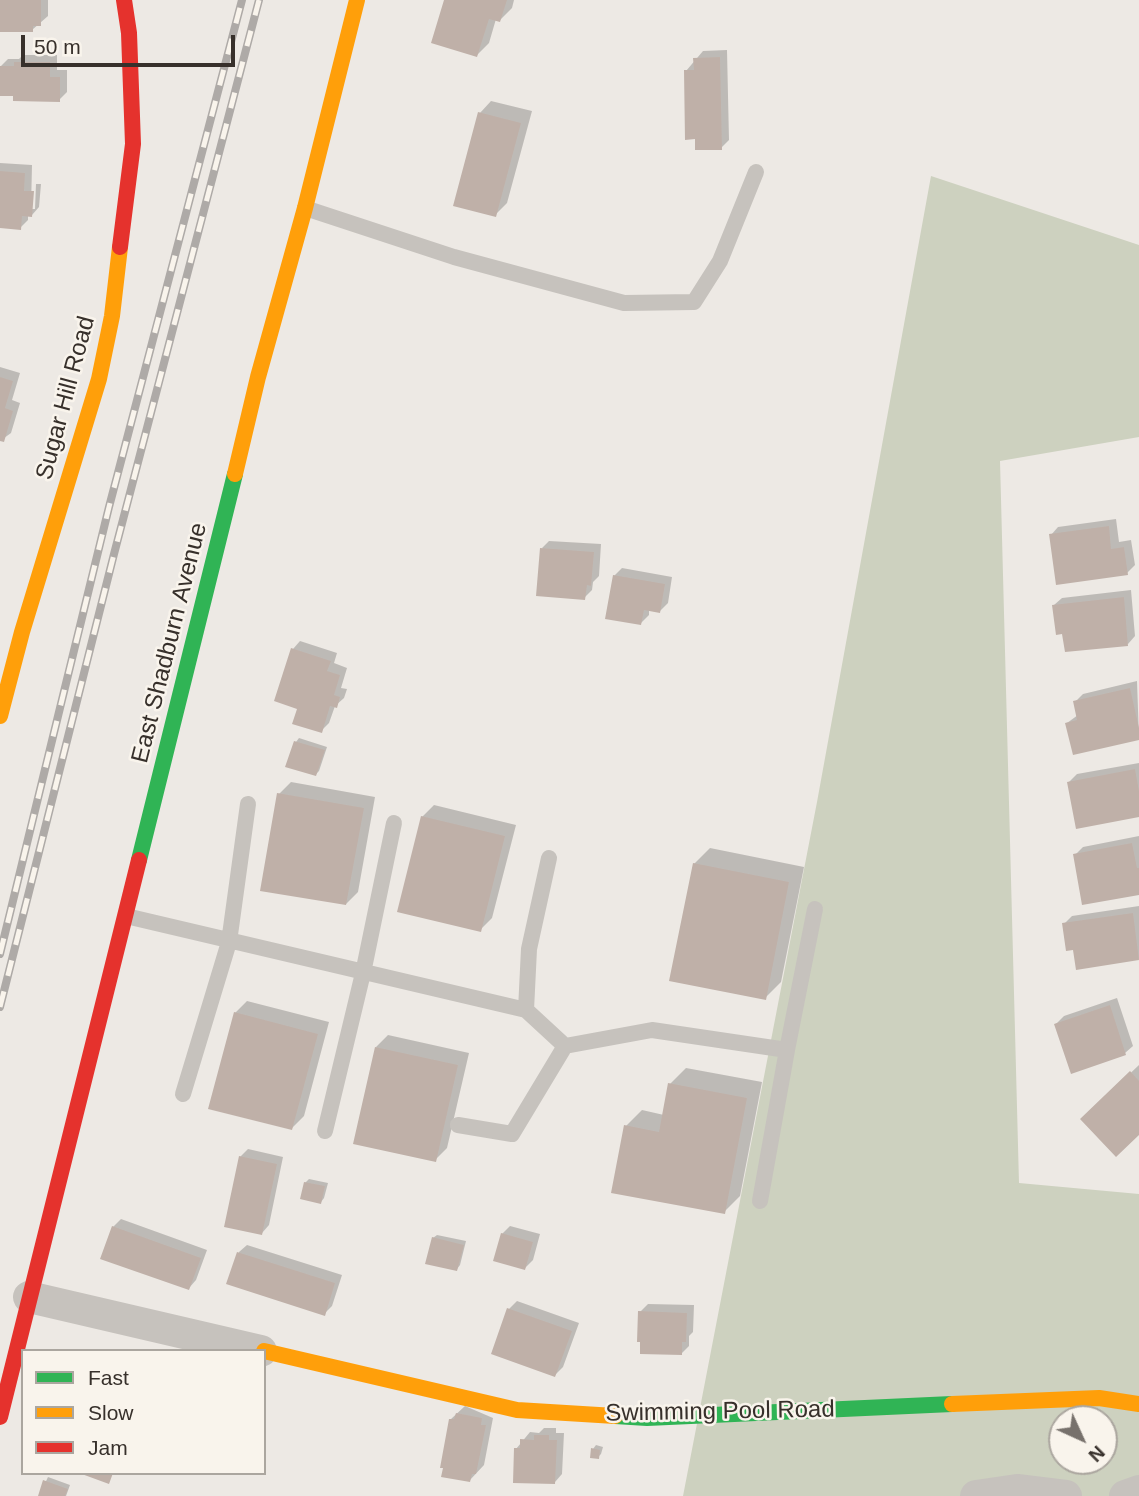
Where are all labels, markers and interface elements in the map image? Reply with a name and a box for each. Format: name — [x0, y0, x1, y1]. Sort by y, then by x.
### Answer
scale bar — [24, 21, 238, 65]
text: 50 m — [34, 35, 81, 58]
street label: Sugar Hill Road — [30, 313, 102, 483]
street label: East Shadburn Avenue — [126, 520, 214, 766]
legend — [21, 1349, 266, 1475]
text: Fast — [88, 1366, 129, 1389]
street label: Swimming Pool Road — [605, 1396, 835, 1428]
text: Slow — [88, 1401, 134, 1424]
north arrow — [1048, 1405, 1118, 1475]
text: Jam — [88, 1436, 128, 1459]
text: N — [1085, 1442, 1109, 1466]

